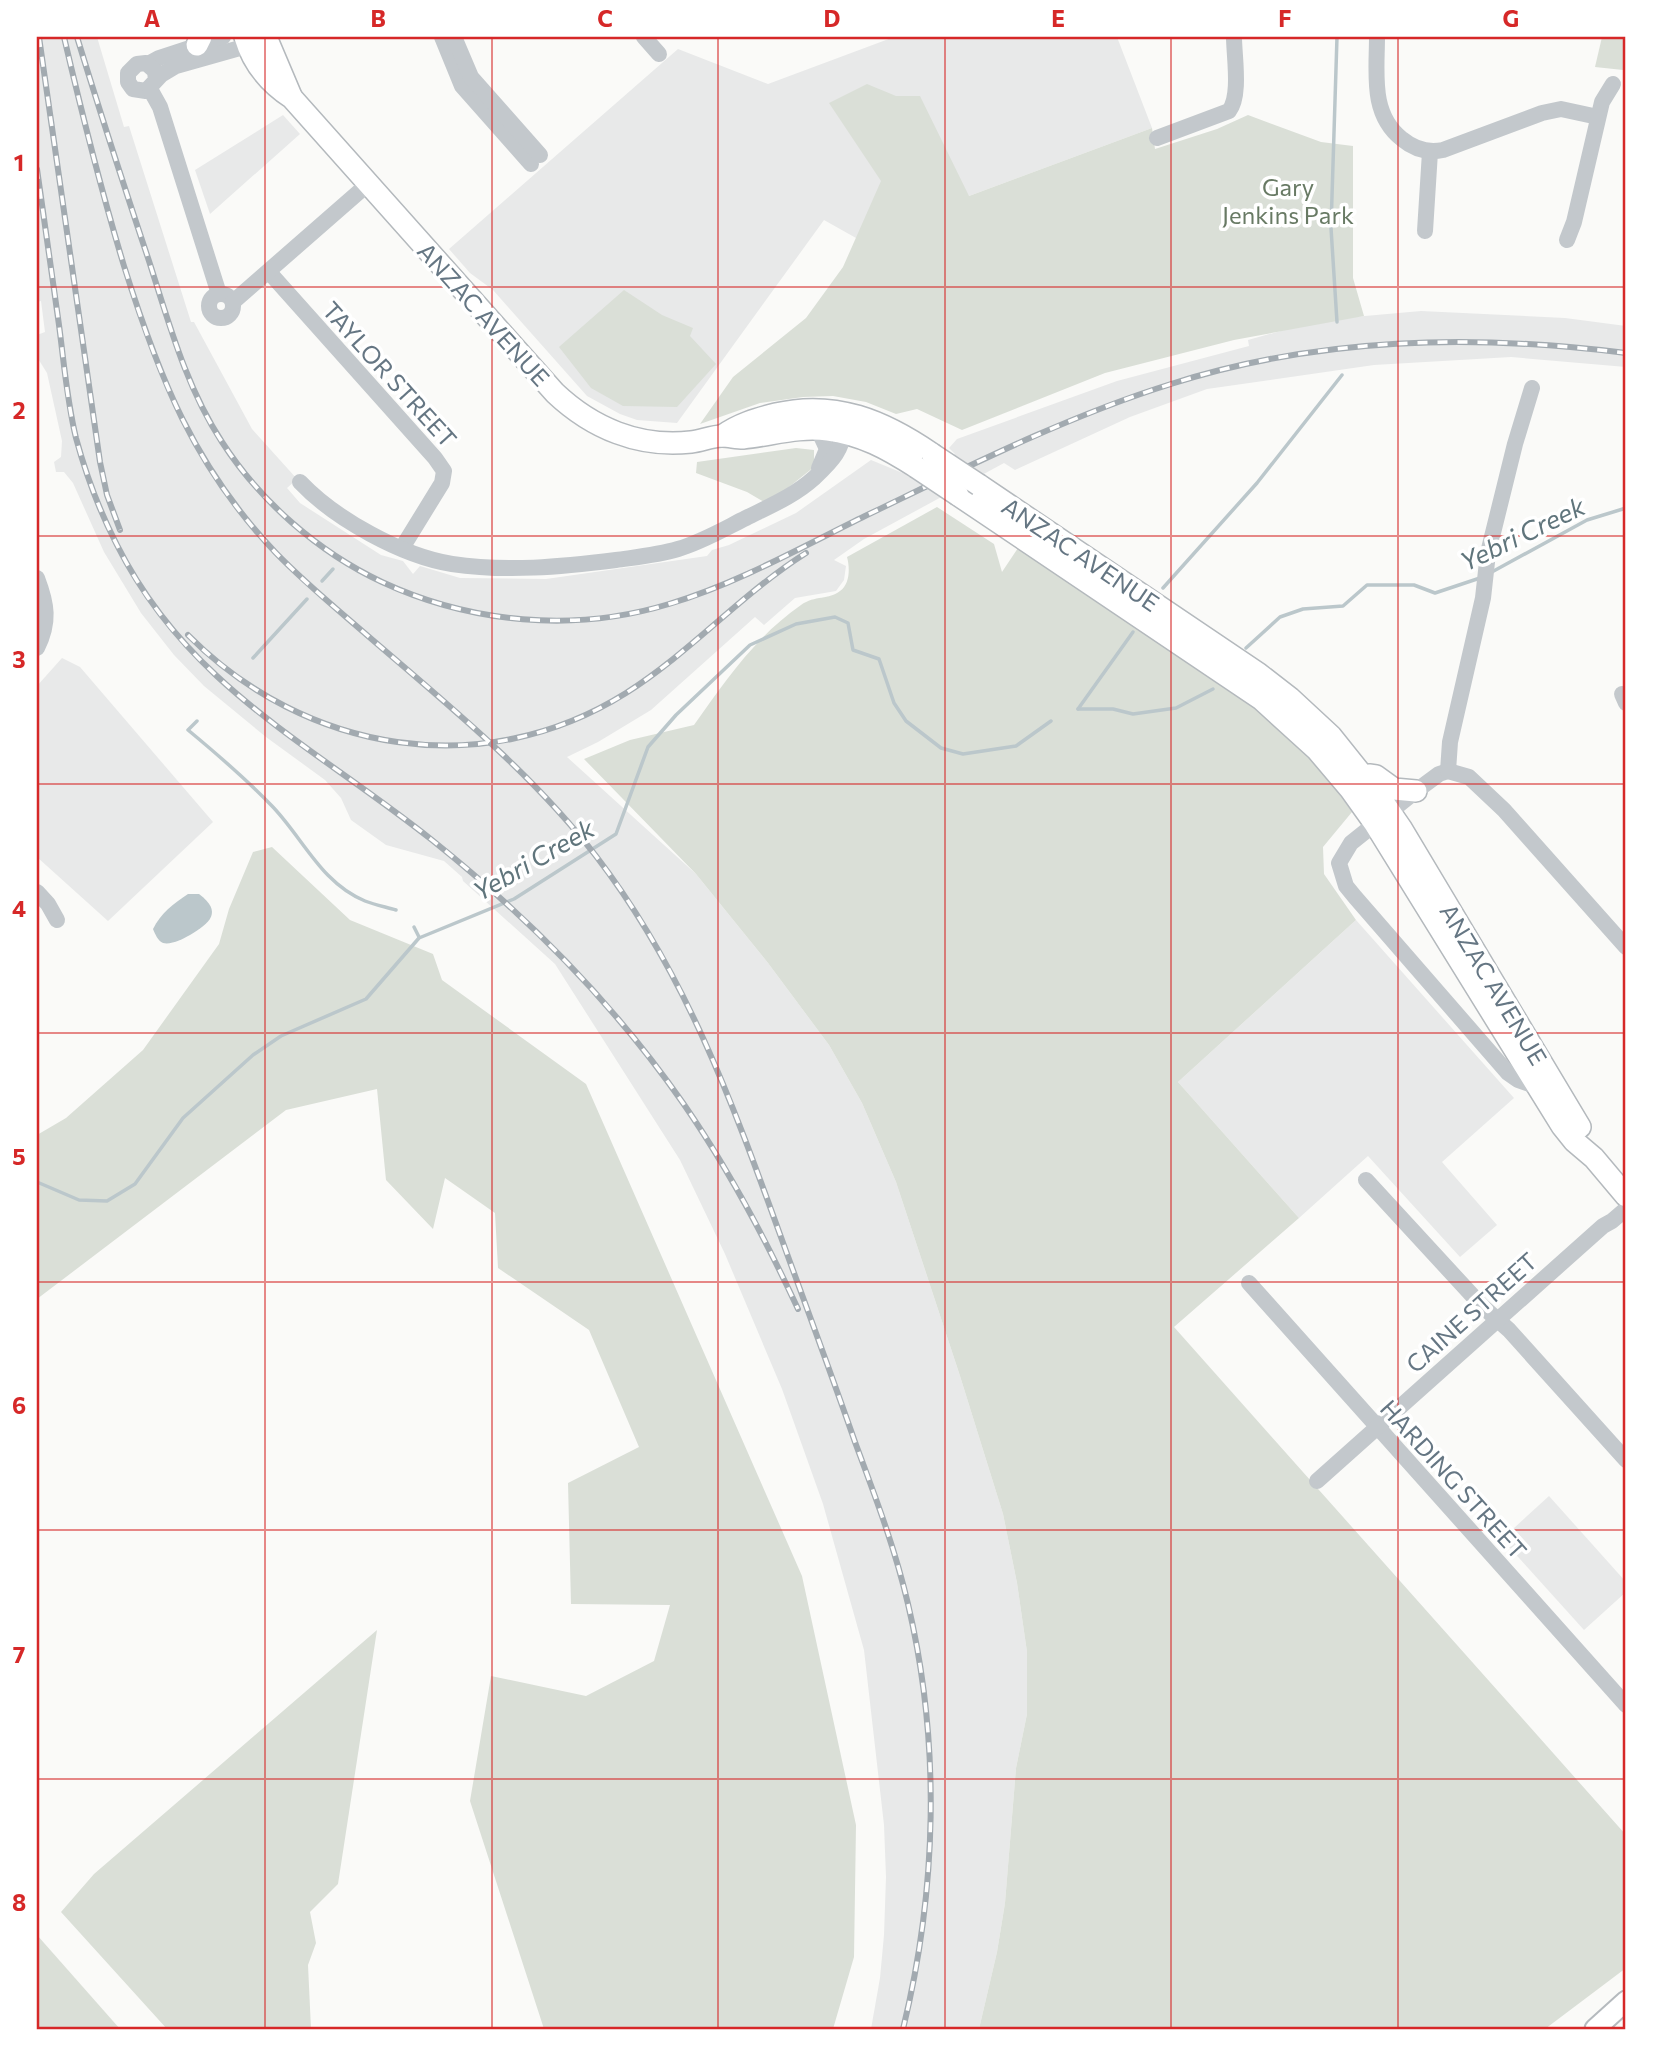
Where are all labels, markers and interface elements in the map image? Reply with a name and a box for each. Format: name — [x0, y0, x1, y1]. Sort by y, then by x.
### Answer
text: A — [144, 4, 161, 32]
text: B — [370, 4, 386, 32]
text: C — [597, 4, 613, 32]
text: D — [824, 4, 841, 32]
text: E — [1051, 4, 1065, 32]
text: F — [1278, 4, 1292, 32]
text: G — [1503, 4, 1519, 32]
text: 1 — [14, 148, 24, 176]
park label: Gary Jenkins Park — [1222, 172, 1354, 229]
street label: ANZAC AVENUE — [412, 236, 556, 392]
street label: TAYLOR STREET — [317, 295, 463, 453]
text: 2 — [12, 396, 26, 424]
water label: Yebri Creek — [1454, 489, 1590, 577]
street label: ANZAC AVENUE — [997, 491, 1165, 617]
text: 3 — [12, 645, 26, 673]
water label: Yebri Creek — [467, 811, 600, 906]
text: 4 — [12, 894, 26, 922]
street label: ANZAC AVENUE — [1434, 898, 1554, 1070]
text: 5 — [12, 1142, 26, 1170]
street label: CAINE STREET — [1400, 1246, 1542, 1378]
text: 6 — [12, 1391, 26, 1419]
street label: HARDING STREET — [1375, 1393, 1533, 1565]
text: 7 — [13, 1640, 25, 1668]
text: 8 — [12, 1888, 26, 1916]

